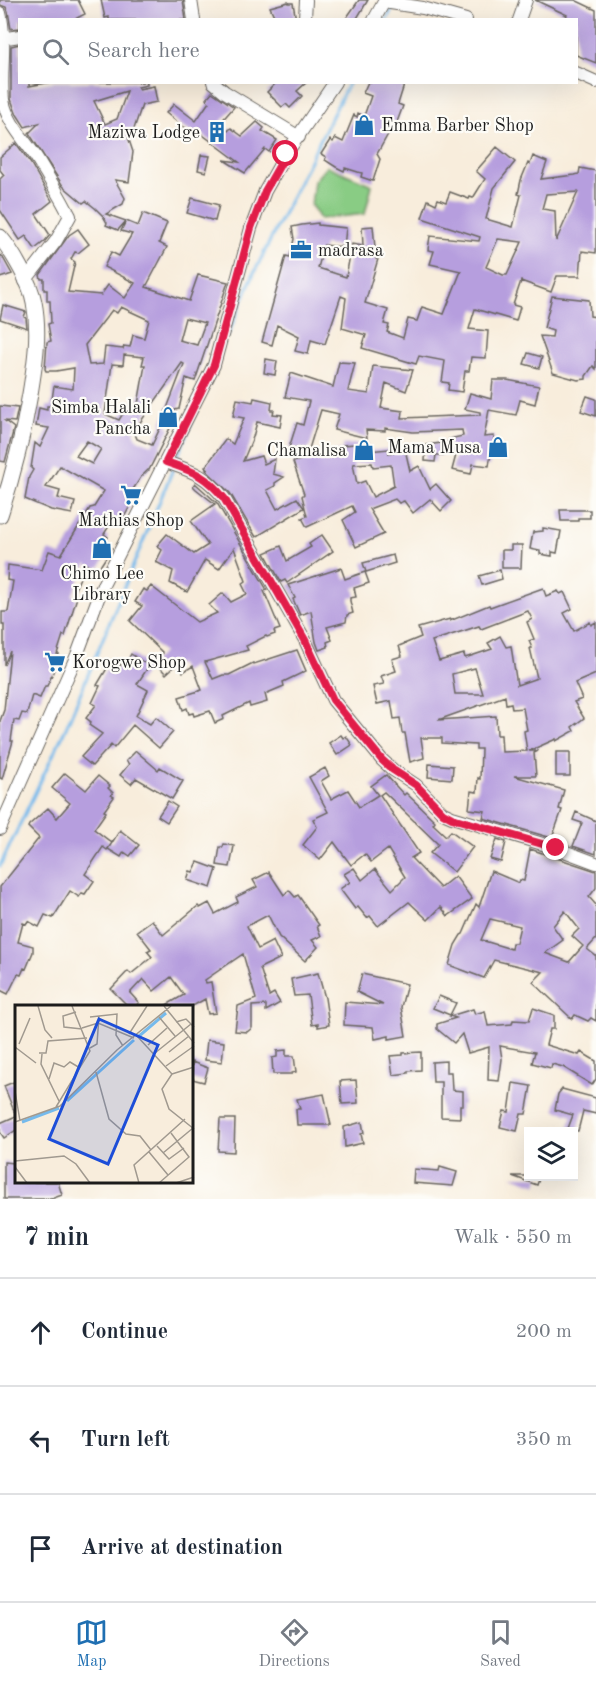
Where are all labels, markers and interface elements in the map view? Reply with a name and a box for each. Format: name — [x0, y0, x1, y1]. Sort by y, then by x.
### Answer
search box — [18, 18, 578, 84]
icon: search — [39, 35, 72, 68]
text: Search here — [87, 40, 200, 62]
shop icon: Emma Barber Shop — [352, 113, 376, 137]
place label: Emma Barber Shop — [381, 117, 534, 135]
building icon: Maziwa Lodge — [205, 120, 229, 144]
place label: Maziwa Lodge — [88, 124, 200, 142]
route start — [272, 140, 298, 166]
office icon: madrasa — [289, 238, 313, 262]
place label: madrasa — [318, 242, 384, 260]
place label: Simba Halali Pancha — [51, 399, 151, 438]
shop icon: Simba Halali Pancha — [156, 405, 180, 429]
shop icon: Mama Musa — [486, 435, 510, 459]
shop icon: Chamalisa — [352, 438, 376, 462]
place label: Mama Musa — [387, 439, 481, 457]
place label: Chamalisa — [267, 442, 347, 460]
supermarket icon: Mathias Shop — [119, 483, 143, 507]
place label: Mathias Shop — [78, 512, 184, 530]
shop icon: Chimo Lee Library — [90, 536, 114, 560]
place label: Chimo Lee Library — [60, 565, 144, 604]
supermarket icon: Korogwe Shop — [43, 650, 67, 674]
place label: Korogwe Shop — [72, 654, 186, 672]
route end — [542, 834, 568, 860]
inset map — [15, 1005, 194, 1184]
map controls — [524, 1127, 578, 1181]
button: layers — [524, 1127, 578, 1181]
text: 7 min — [24, 1225, 89, 1251]
text: Walk · 550 m — [453, 1228, 572, 1248]
icon: ahead — [24, 1316, 57, 1349]
text: Continue — [81, 1321, 168, 1343]
text: 200 m — [516, 1322, 572, 1342]
icon: left — [24, 1424, 57, 1457]
text: Turn left — [81, 1429, 170, 1451]
text: 350 m — [516, 1430, 572, 1450]
icon: arrive — [24, 1532, 57, 1565]
text: Arrive at destination — [81, 1537, 283, 1559]
tab: Map — [75, 1616, 108, 1672]
tab: Directions — [259, 1616, 330, 1672]
tab: Saved — [480, 1616, 521, 1672]

